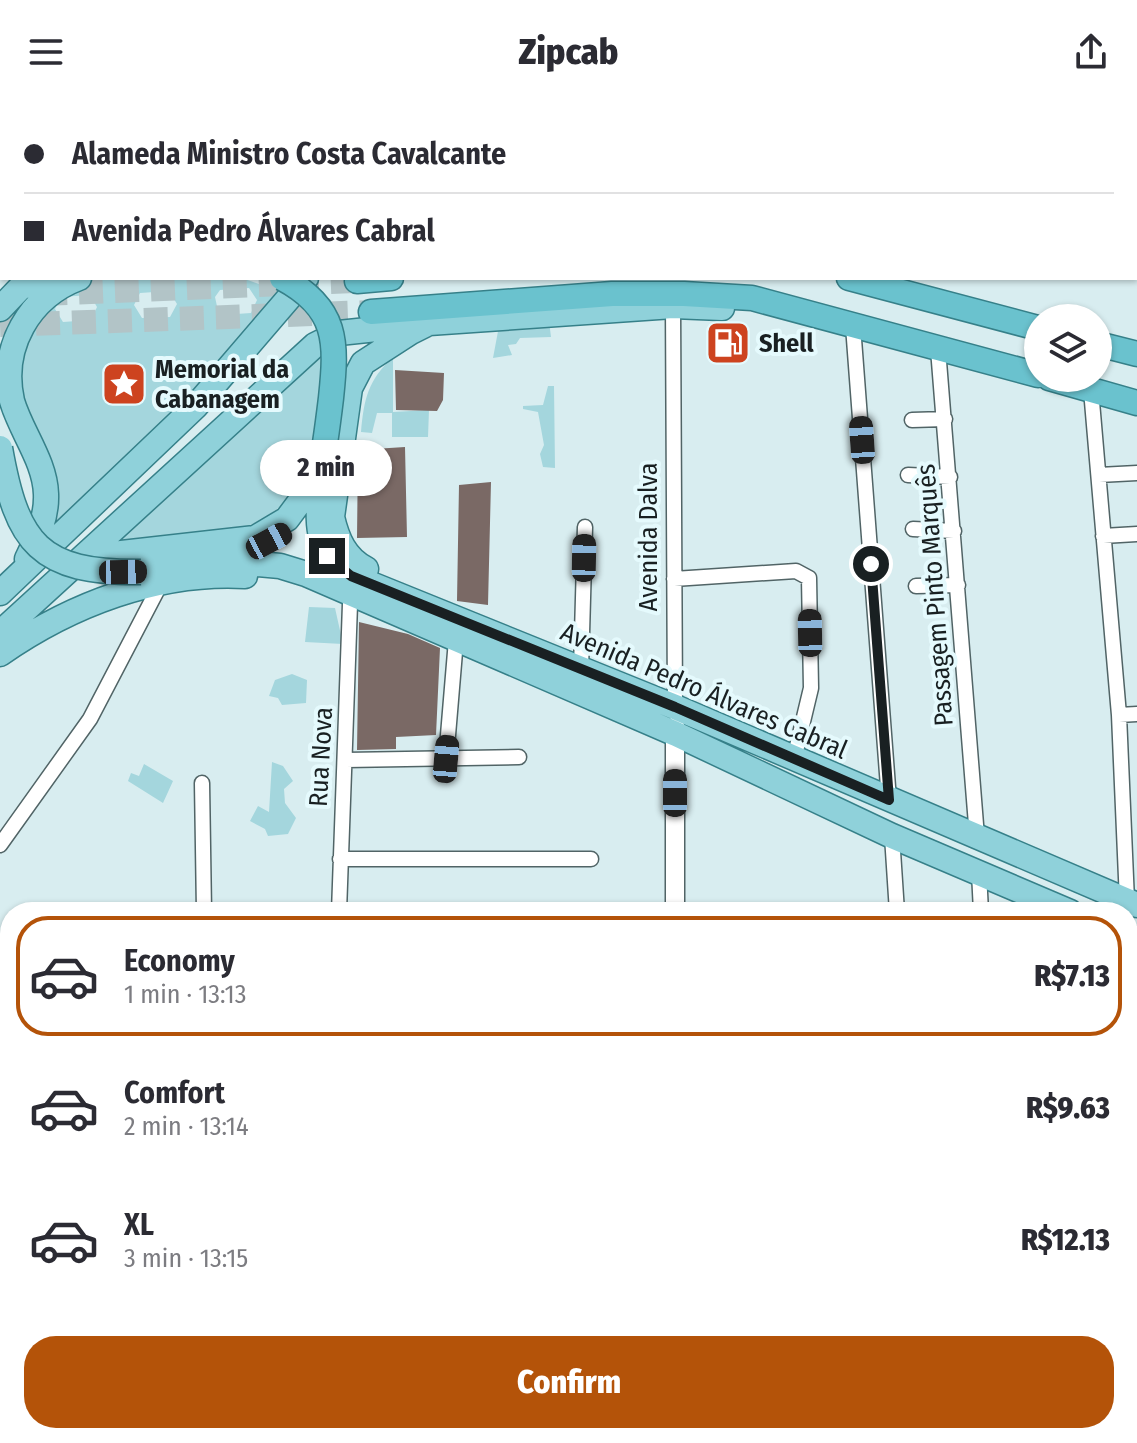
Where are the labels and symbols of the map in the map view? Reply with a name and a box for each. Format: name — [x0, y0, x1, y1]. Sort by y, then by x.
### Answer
fuel station icon: Shell — [704, 319, 752, 367]
place label: Shell — [759, 328, 814, 359]
place label: Memorial da Cabanagem — [155, 354, 289, 415]
place icon: Memorial da Cabanagem — [100, 360, 148, 408]
car — [848, 415, 876, 465]
callout: 2 min — [261, 440, 393, 496]
street label: Avenida Dalva — [633, 463, 664, 611]
street label: Passagem Pinto Marquês — [910, 463, 960, 727]
car — [242, 519, 296, 563]
car — [572, 534, 596, 582]
route end — [309, 538, 345, 574]
route start — [853, 546, 889, 582]
car — [99, 560, 147, 584]
car — [798, 609, 822, 657]
street label: Avenida Pedro Álvares Cabral — [556, 616, 852, 766]
street label: Rua Nova — [303, 706, 339, 808]
car — [432, 734, 460, 784]
car — [663, 769, 687, 817]

